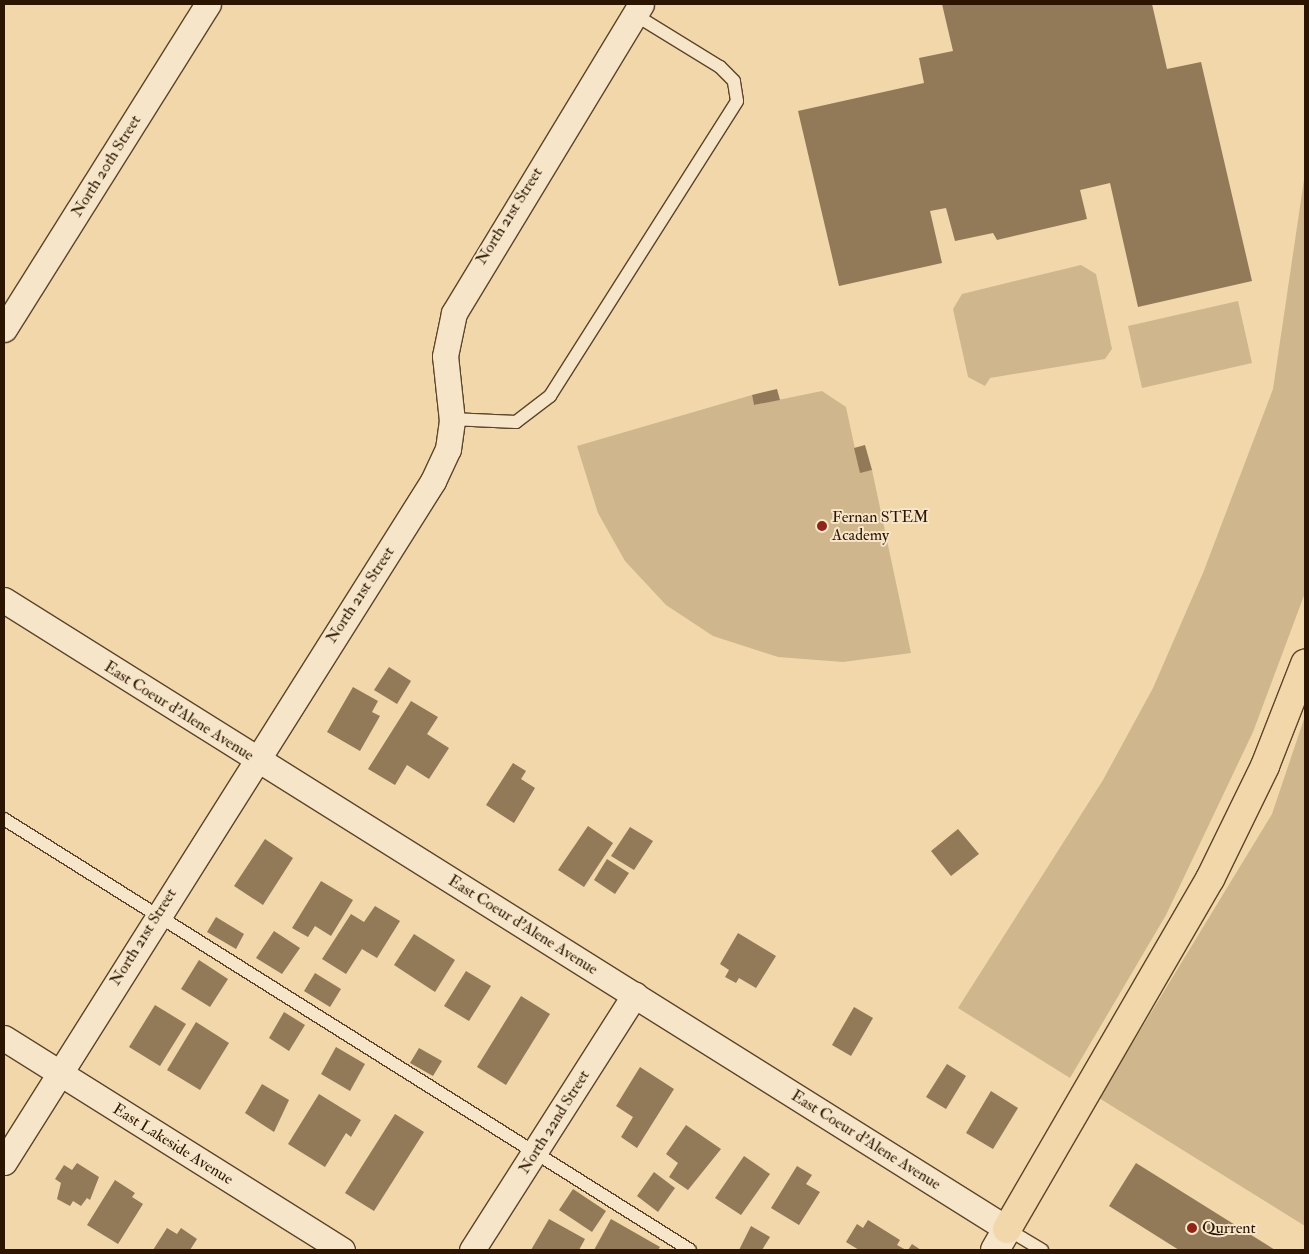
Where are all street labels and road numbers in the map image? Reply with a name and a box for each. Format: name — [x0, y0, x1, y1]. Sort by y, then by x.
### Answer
street label: North 20th Street — [67, 112, 145, 220]
street label: North 21st Street — [471, 164, 547, 268]
street label: North 21st Street — [322, 543, 398, 647]
street label: East Coeur d'Alene Avenue — [101, 657, 257, 765]
street label: East Coeur d'Alene Avenue — [445, 871, 601, 979]
street label: North 21st Street — [105, 885, 181, 989]
street label: North 22nd Street — [514, 1067, 594, 1177]
street label: East Coeur d'Alene Avenue — [788, 1086, 944, 1194]
street label: East Lakeside Avenue — [109, 1099, 237, 1189]

